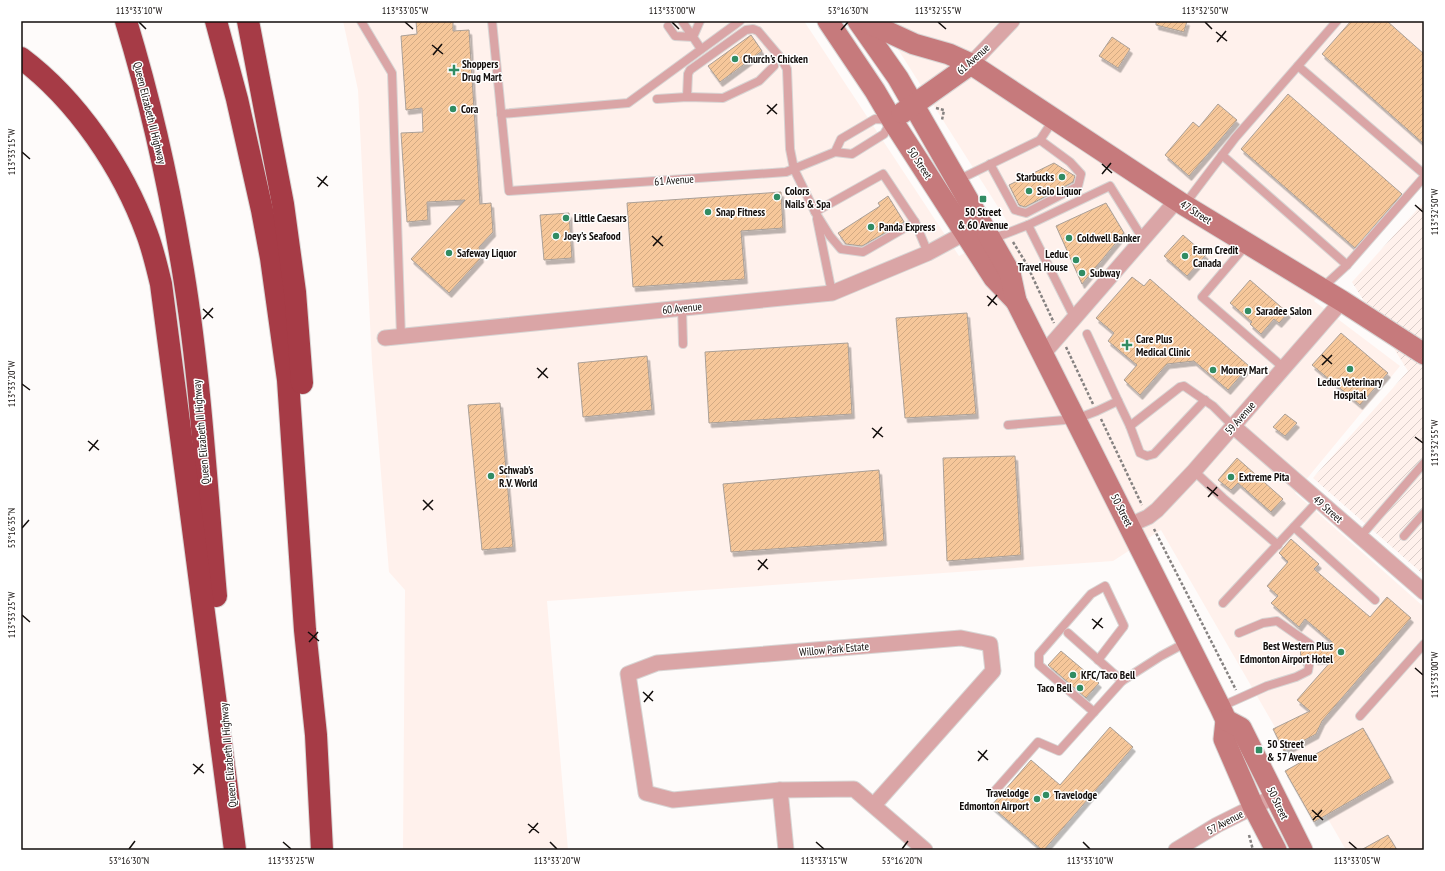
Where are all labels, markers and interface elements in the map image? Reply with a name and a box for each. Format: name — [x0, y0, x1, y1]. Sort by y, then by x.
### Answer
text: 113°33'10"W — [116, 4, 163, 17]
text: 113°33'05"W — [382, 4, 429, 17]
text: 113°33'00"W — [649, 4, 696, 17]
text: 53°16'30"N — [828, 4, 868, 17]
text: 113°32'55"W — [915, 4, 962, 17]
text: 113°32'50"W — [1182, 4, 1229, 17]
street label: 61 Avenue — [954, 40, 993, 78]
place label: Church's Chicken — [743, 52, 808, 66]
marker: Church's Chicken — [730, 54, 740, 64]
place label: Shoppers Drug Mart — [462, 57, 502, 84]
street label: Queen Elizabeth II Highway — [131, 60, 170, 166]
marker: Shoppers Drug Mart — [449, 65, 459, 75]
place label: Cora — [461, 102, 479, 116]
marker: Cora — [448, 104, 458, 114]
text: 113°33'15"W — [5, 128, 18, 175]
street label: 50 Street — [905, 145, 935, 181]
place label: Starbucks — [1016, 170, 1054, 184]
street label: 61 Avenue — [654, 172, 695, 188]
marker: Starbucks — [1057, 172, 1067, 182]
place label: Colors Nails & Spa — [785, 184, 831, 211]
place label: Solo Liquor — [1037, 184, 1082, 198]
marker: Solo Liquor — [1024, 186, 1034, 196]
text: 113°32'50"W — [1428, 188, 1441, 235]
marker: Colors Nails & Spa — [772, 192, 782, 202]
marker: 50 Street & 60 Avenue — [978, 194, 988, 204]
street label: 47 Street — [1178, 197, 1214, 227]
place label: Snap Fitness — [716, 205, 765, 219]
place label: 50 Street & 60 Avenue — [958, 205, 1009, 232]
marker: Snap Fitness — [703, 207, 713, 217]
place label: Little Caesars — [574, 211, 627, 225]
marker: Little Caesars — [561, 213, 571, 223]
place label: Panda Express — [879, 220, 935, 234]
marker: Panda Express — [866, 222, 876, 232]
place label: Joey's Seafood — [563, 229, 621, 243]
marker: Joey's Seafood — [551, 231, 561, 241]
place label: Coldwell Banker — [1077, 231, 1141, 245]
marker: Coldwell Banker — [1064, 233, 1074, 243]
place label: Farm Credit Canada — [1193, 243, 1239, 270]
place label: Safeway Liquor — [457, 246, 517, 260]
place label: Leduc Travel House — [1018, 247, 1068, 274]
marker: Safeway Liquor — [444, 248, 454, 258]
marker: Farm Credit Canada — [1180, 251, 1190, 261]
marker: Leduc Travel House — [1071, 255, 1081, 265]
place label: Subway — [1090, 266, 1121, 280]
marker: Subway — [1077, 268, 1087, 278]
street label: 60 Avenue — [661, 299, 703, 317]
place label: Saradee Salon — [1256, 304, 1312, 318]
marker: Saradee Salon — [1243, 306, 1253, 316]
place label: Care Plus Medical Clinic — [1136, 332, 1190, 359]
marker: Care Plus Medical Clinic — [1121, 339, 1133, 351]
text: 113°33'20"W — [5, 360, 18, 407]
place label: Money Mart — [1221, 363, 1268, 377]
marker: Leduc Veterinary Hospital — [1345, 364, 1355, 374]
marker: Money Mart — [1208, 365, 1218, 375]
place label: Leduc Veterinary Hospital — [1318, 375, 1383, 402]
street label: Queen Elizabeth II Highway — [189, 378, 213, 485]
street label: 59 Avenue — [1222, 398, 1259, 438]
text: 113°32'55"W — [1428, 419, 1441, 466]
place label: Schwab's R.V. World — [499, 463, 538, 490]
place label: Extreme Pita — [1239, 470, 1290, 484]
marker: Schwab's R.V. World — [486, 471, 496, 481]
marker: Extreme Pita — [1226, 472, 1236, 482]
street label: 50 Street — [1108, 491, 1136, 529]
street label: 49 Street — [1310, 492, 1346, 526]
text: 53°16'35"N — [5, 508, 18, 548]
text: 113°33'25"W — [5, 591, 18, 638]
street label: Willow Park Estate — [799, 639, 870, 659]
place label: Best Western Plus Edmonton Airport Hotel — [1240, 639, 1333, 666]
marker: Best Western Plus Edmonton Airport Hotel — [1336, 647, 1346, 657]
text: 113°33'00"W — [1428, 651, 1441, 698]
place label: KFC/Taco Bell — [1081, 668, 1136, 682]
marker: KFC/Taco Bell — [1068, 670, 1078, 680]
place label: Taco Bell — [1037, 681, 1072, 695]
marker: Taco Bell — [1075, 683, 1085, 693]
street label: Queen Elizabeth II Highway — [216, 701, 240, 808]
place label: 50 Street & 57 Avenue — [1267, 737, 1317, 764]
marker: 50 Street & 57 Avenue — [1254, 745, 1264, 755]
street label: 50 Street — [1264, 784, 1292, 822]
place label: Travelodge Edmonton Airport — [960, 786, 1030, 813]
place label: Travelodge — [1054, 788, 1097, 802]
marker: Travelodge — [1041, 790, 1051, 800]
marker: Travelodge Edmonton Airport — [1032, 794, 1042, 804]
street label: 57 Avenue — [1204, 806, 1246, 837]
text: 53°16'30"N — [109, 854, 149, 867]
text: 113°33'25"W — [268, 854, 315, 867]
text: 113°33'20"W — [534, 854, 581, 867]
text: 113°33'15"W — [801, 854, 848, 867]
text: 53°16'20"N — [882, 854, 922, 867]
text: 113°33'10"W — [1067, 854, 1114, 867]
text: 113°33'05"W — [1334, 854, 1381, 867]

